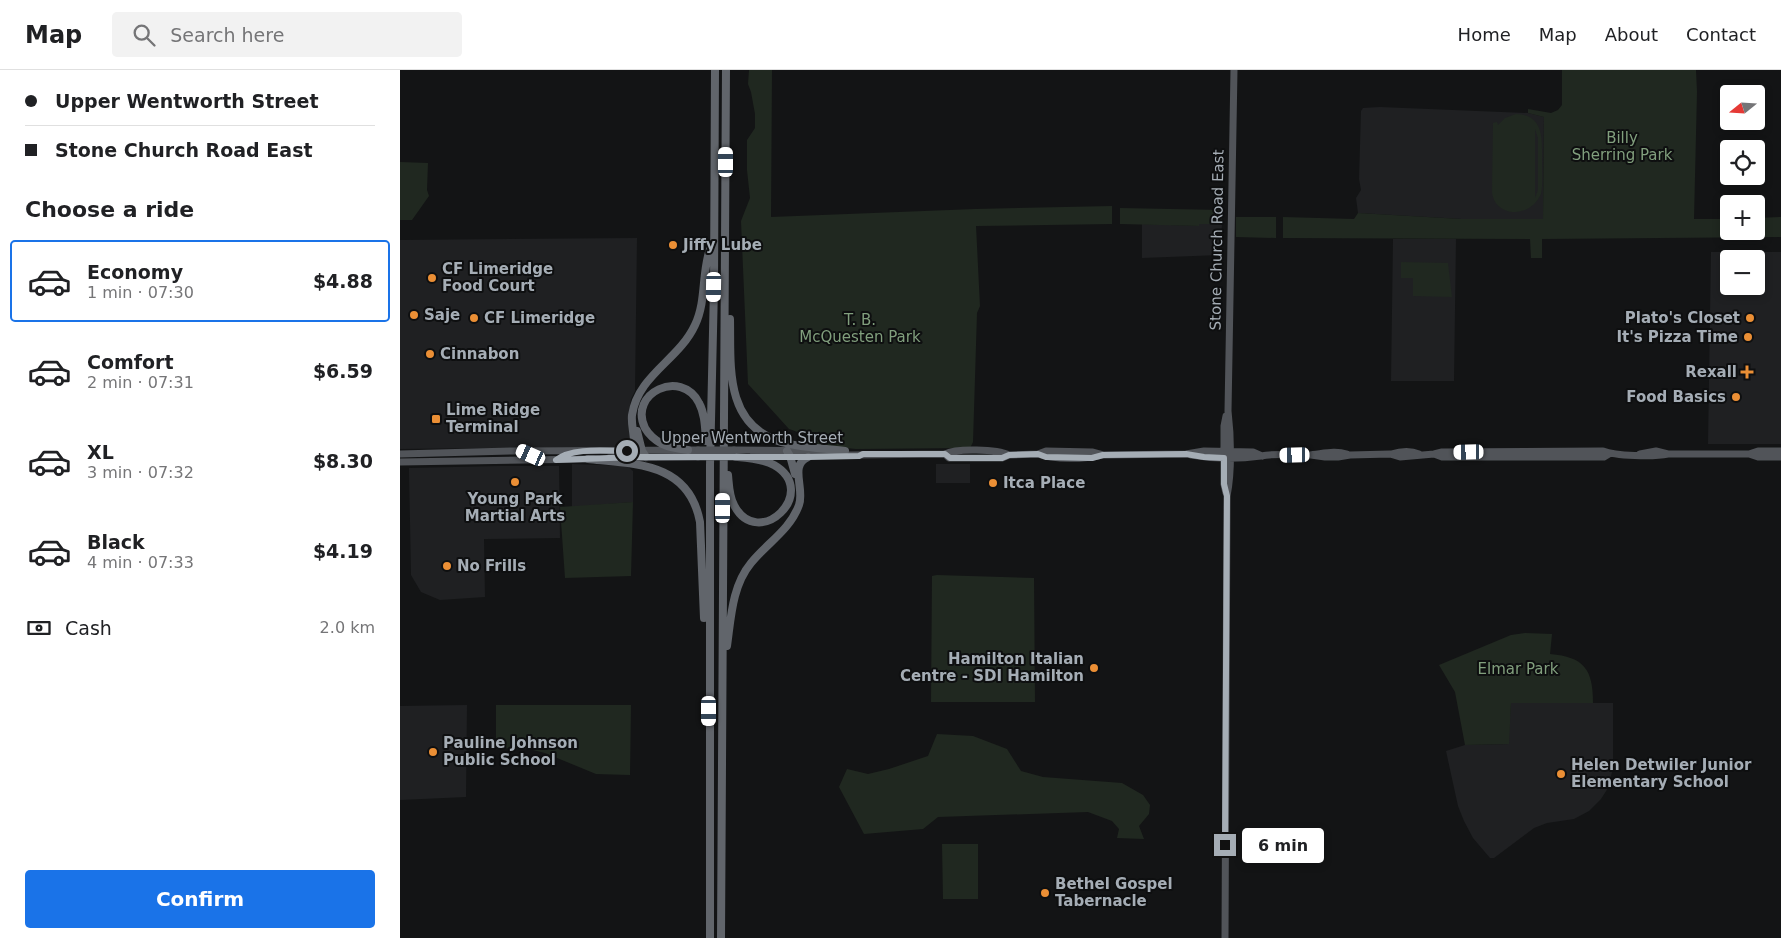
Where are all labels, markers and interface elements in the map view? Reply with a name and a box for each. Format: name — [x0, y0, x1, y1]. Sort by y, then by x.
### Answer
search box — [112, 12, 462, 57]
text: Map — [25, 21, 82, 49]
icon: search — [130, 21, 158, 49]
text: Search here — [170, 24, 284, 46]
text: Home — [1458, 24, 1511, 45]
text: Map — [1539, 24, 1577, 45]
text: About — [1605, 24, 1658, 45]
text: Contact — [1686, 24, 1756, 45]
north arrow — [1720, 85, 1765, 130]
map controls — [1720, 85, 1765, 295]
text: Upper Wentworth Street — [55, 90, 318, 112]
park label: Billy Sherring Park — [1572, 129, 1673, 164]
text: Stone Church Road East — [55, 139, 313, 161]
button: locate — [1720, 140, 1765, 185]
car — [718, 147, 733, 177]
street label: Stone Church Road East — [1206, 149, 1228, 330]
button: + — [1720, 195, 1765, 240]
text: Choose a ride — [25, 197, 194, 222]
place label: Jiffy Lube — [682, 236, 762, 254]
marker: Jiffy Lube — [667, 239, 679, 251]
button: − — [1720, 250, 1765, 295]
icon: car — [27, 259, 72, 304]
place label: CF Limeridge Food Court — [442, 260, 553, 295]
text: Economy — [87, 261, 183, 283]
text: $4.88 — [313, 270, 373, 292]
marker: CF Limeridge Food Court — [426, 272, 438, 284]
car — [706, 272, 721, 302]
text: 1 min · 07:30 — [87, 283, 194, 302]
place label: Saje — [424, 306, 460, 324]
marker: Saje — [408, 309, 420, 321]
place label: CF Limeridge — [484, 309, 595, 327]
place label: Plato's Closet — [1625, 309, 1740, 327]
park label: T. B. McQuesten Park — [799, 311, 921, 346]
marker: CF Limeridge — [468, 312, 480, 324]
marker: Plato's Closet — [1744, 312, 1756, 324]
place label: It's Pizza Time — [1616, 328, 1738, 346]
marker: It's Pizza Time — [1742, 331, 1754, 343]
place label: Cinnabon — [440, 345, 519, 363]
marker: Cinnabon — [424, 348, 436, 360]
icon: car — [27, 349, 72, 394]
text: Comfort — [87, 351, 174, 373]
text: $6.59 — [313, 360, 373, 382]
place label: Rexall — [1685, 363, 1737, 381]
marker: Rexall — [1741, 366, 1753, 378]
text: 2 min · 07:31 — [87, 373, 194, 392]
place label: Food Basics — [1626, 388, 1726, 406]
marker: Food Basics — [1730, 391, 1742, 403]
place label: Lime Ridge Terminal — [446, 401, 540, 436]
marker: Lime Ridge Terminal — [430, 413, 442, 425]
street label: Upper Wentworth Street — [661, 429, 843, 447]
icon: car — [27, 439, 72, 484]
route start — [616, 440, 638, 462]
text: XL — [87, 441, 114, 463]
car — [514, 442, 547, 468]
car — [1453, 444, 1484, 460]
car — [1279, 447, 1310, 463]
text: $8.30 — [313, 450, 373, 472]
text: 3 min · 07:32 — [87, 463, 194, 482]
place label: Itca Place — [1003, 474, 1085, 492]
marker: Young Park Martial Arts — [509, 476, 521, 488]
marker: Itca Place — [987, 477, 999, 489]
place label: Young Park Martial Arts — [465, 490, 565, 525]
car — [715, 493, 730, 523]
icon: car — [27, 529, 72, 574]
text: Black — [87, 531, 145, 553]
text: $4.19 — [313, 540, 373, 562]
text: 4 min · 07:33 — [87, 553, 194, 572]
place label: No Frills — [457, 557, 526, 575]
marker: No Frills — [441, 560, 453, 572]
icon: cash — [25, 614, 53, 642]
text: Cash — [65, 617, 112, 639]
text: 2.0 km — [320, 618, 375, 637]
place label: Hamilton Italian Centre - SDI Hamilton — [900, 650, 1084, 685]
park label: Elmar Park — [1478, 660, 1559, 678]
marker: Hamilton Italian Centre - SDI Hamilton — [1088, 662, 1100, 674]
car — [701, 696, 716, 726]
place label: Pauline Johnson Public School — [443, 734, 578, 769]
marker: Pauline Johnson Public School — [427, 746, 439, 758]
place label: Helen Detwiler Junior Elementary School — [1571, 756, 1752, 791]
marker: Helen Detwiler Junior Elementary School — [1555, 768, 1567, 780]
callout: 6 min — [1242, 828, 1325, 862]
route end — [1214, 834, 1236, 856]
text: 6 min — [1258, 836, 1308, 855]
button: Confirm — [25, 870, 375, 928]
place label: Bethel Gospel Tabernacle — [1055, 875, 1173, 910]
marker: Bethel Gospel Tabernacle — [1039, 887, 1051, 899]

